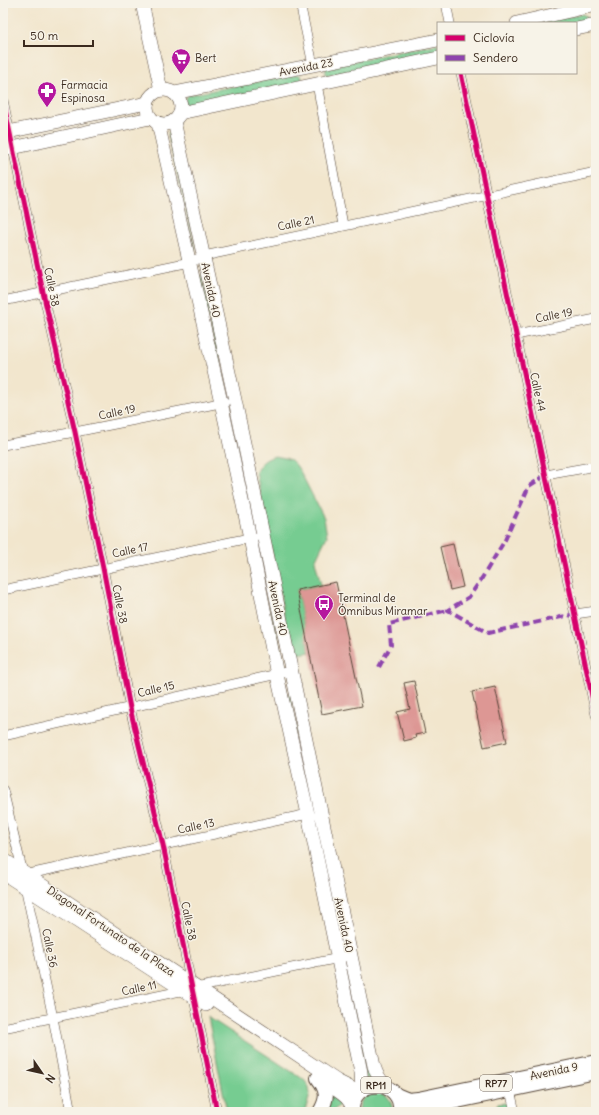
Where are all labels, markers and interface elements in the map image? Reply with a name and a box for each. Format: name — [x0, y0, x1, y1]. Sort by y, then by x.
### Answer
scale bar — [24, 22, 93, 48]
legend — [437, 22, 577, 74]
text: 50 m — [30, 28, 59, 43]
text: Ciclovía — [473, 30, 515, 45]
supermarket icon: Bert — [170, 47, 192, 75]
text: Sendero — [473, 50, 518, 65]
place label: Bert — [195, 51, 217, 65]
street label: Avenida 23 — [278, 55, 334, 79]
place label: Farmacia Espinosa — [61, 78, 108, 105]
pharmacy icon: Farmacia Espinosa — [36, 80, 58, 108]
street label: Calle 21 — [276, 212, 316, 234]
street label: Avenida 40 — [198, 261, 224, 319]
street label: Calle 38 — [41, 266, 63, 308]
street label: Calle 19 — [534, 305, 574, 325]
street label: Calle 44 — [527, 371, 549, 413]
street label: Calle 19 — [97, 401, 137, 423]
street label: Calle 17 — [111, 539, 150, 561]
street label: Avenida 40 — [265, 579, 291, 637]
street label: Calle 38 — [109, 583, 131, 625]
place label: Terminal de Ómnibus Miramar — [338, 591, 428, 618]
bus stop icon: Terminal de Ómnibus Miramar — [313, 593, 335, 621]
street label: Calle 15 — [136, 678, 176, 700]
street label: Calle 13 — [176, 815, 216, 837]
street label: Diagonal Fortunato de la Plaza — [44, 883, 178, 979]
street label: Avenida 40 — [331, 896, 357, 954]
street label: Calle 38 — [178, 900, 200, 942]
street label: Calle 36 — [39, 927, 61, 969]
street label: Calle 11 — [120, 977, 158, 999]
north arrow — [22, 1053, 62, 1093]
street label: Avenida 9 — [529, 1059, 579, 1083]
text: N — [42, 1072, 58, 1086]
road number: RP77 — [480, 1075, 512, 1091]
road number: RP11 — [361, 1077, 391, 1093]

